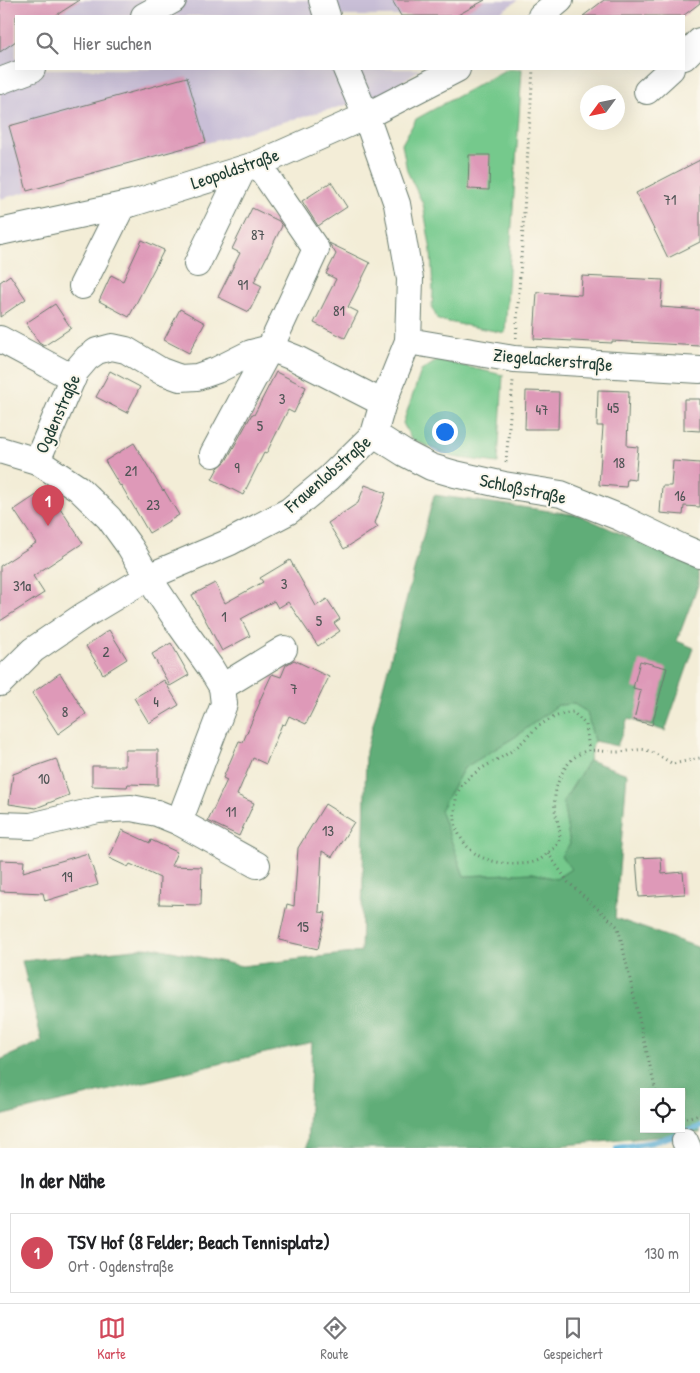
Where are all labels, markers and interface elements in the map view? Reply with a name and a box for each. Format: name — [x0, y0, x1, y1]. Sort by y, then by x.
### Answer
search box — [15, 15, 685, 70]
icon: search — [33, 29, 61, 57]
text: Hier suchen — [73, 30, 152, 56]
north arrow — [580, 85, 625, 130]
street label: Leopoldstraße — [187, 142, 282, 195]
house number: 71 — [664, 189, 676, 210]
house number: 87 — [251, 224, 265, 245]
house number: 91 — [238, 274, 248, 295]
house number: 81 — [333, 300, 345, 321]
street label: Ziegelackerstraße — [492, 342, 614, 377]
street label: Ogdenstraße — [29, 370, 86, 457]
house number: 3 — [279, 388, 286, 409]
house number: 45 — [607, 397, 620, 418]
house number: 47 — [535, 399, 549, 420]
house number: 5 — [257, 415, 264, 436]
your location — [432, 419, 458, 445]
street label: Frauenlobstraße — [279, 429, 376, 519]
house number: 18 — [613, 452, 625, 473]
house number: 9 — [234, 457, 240, 478]
house number: 21 — [125, 460, 137, 481]
street label: Schloßstraße — [477, 467, 569, 510]
pin: 1 — [32, 485, 64, 526]
house number: 16 — [674, 485, 686, 506]
house number: 23 — [146, 494, 160, 515]
house number: 3 — [281, 573, 288, 594]
house number: 31a — [13, 575, 31, 596]
house number: 1 — [221, 606, 227, 627]
house number: 5 — [316, 610, 323, 631]
house number: 2 — [102, 641, 110, 662]
house number: 7 — [290, 678, 298, 699]
house number: 4 — [153, 691, 159, 712]
house number: 8 — [62, 701, 68, 722]
house number: 10 — [38, 768, 50, 789]
house number: 11 — [226, 801, 236, 822]
house number: 13 — [322, 820, 334, 841]
house number: 19 — [62, 866, 73, 887]
house number: 15 — [297, 916, 310, 937]
map controls — [640, 1088, 685, 1133]
button: locate — [640, 1088, 685, 1133]
text: In der Nähe — [20, 1166, 105, 1195]
text: TSV Hof (8 Felder; Beach Tennisplatz) — [68, 1229, 330, 1255]
text: 1 — [34, 1242, 40, 1264]
text: 130 m — [644, 1242, 679, 1264]
text: Ort · Ogdenstraße — [68, 1255, 174, 1277]
tab: Karte — [97, 1314, 126, 1363]
tab: Route — [321, 1314, 349, 1363]
tab: Gespeichert — [543, 1314, 603, 1363]

